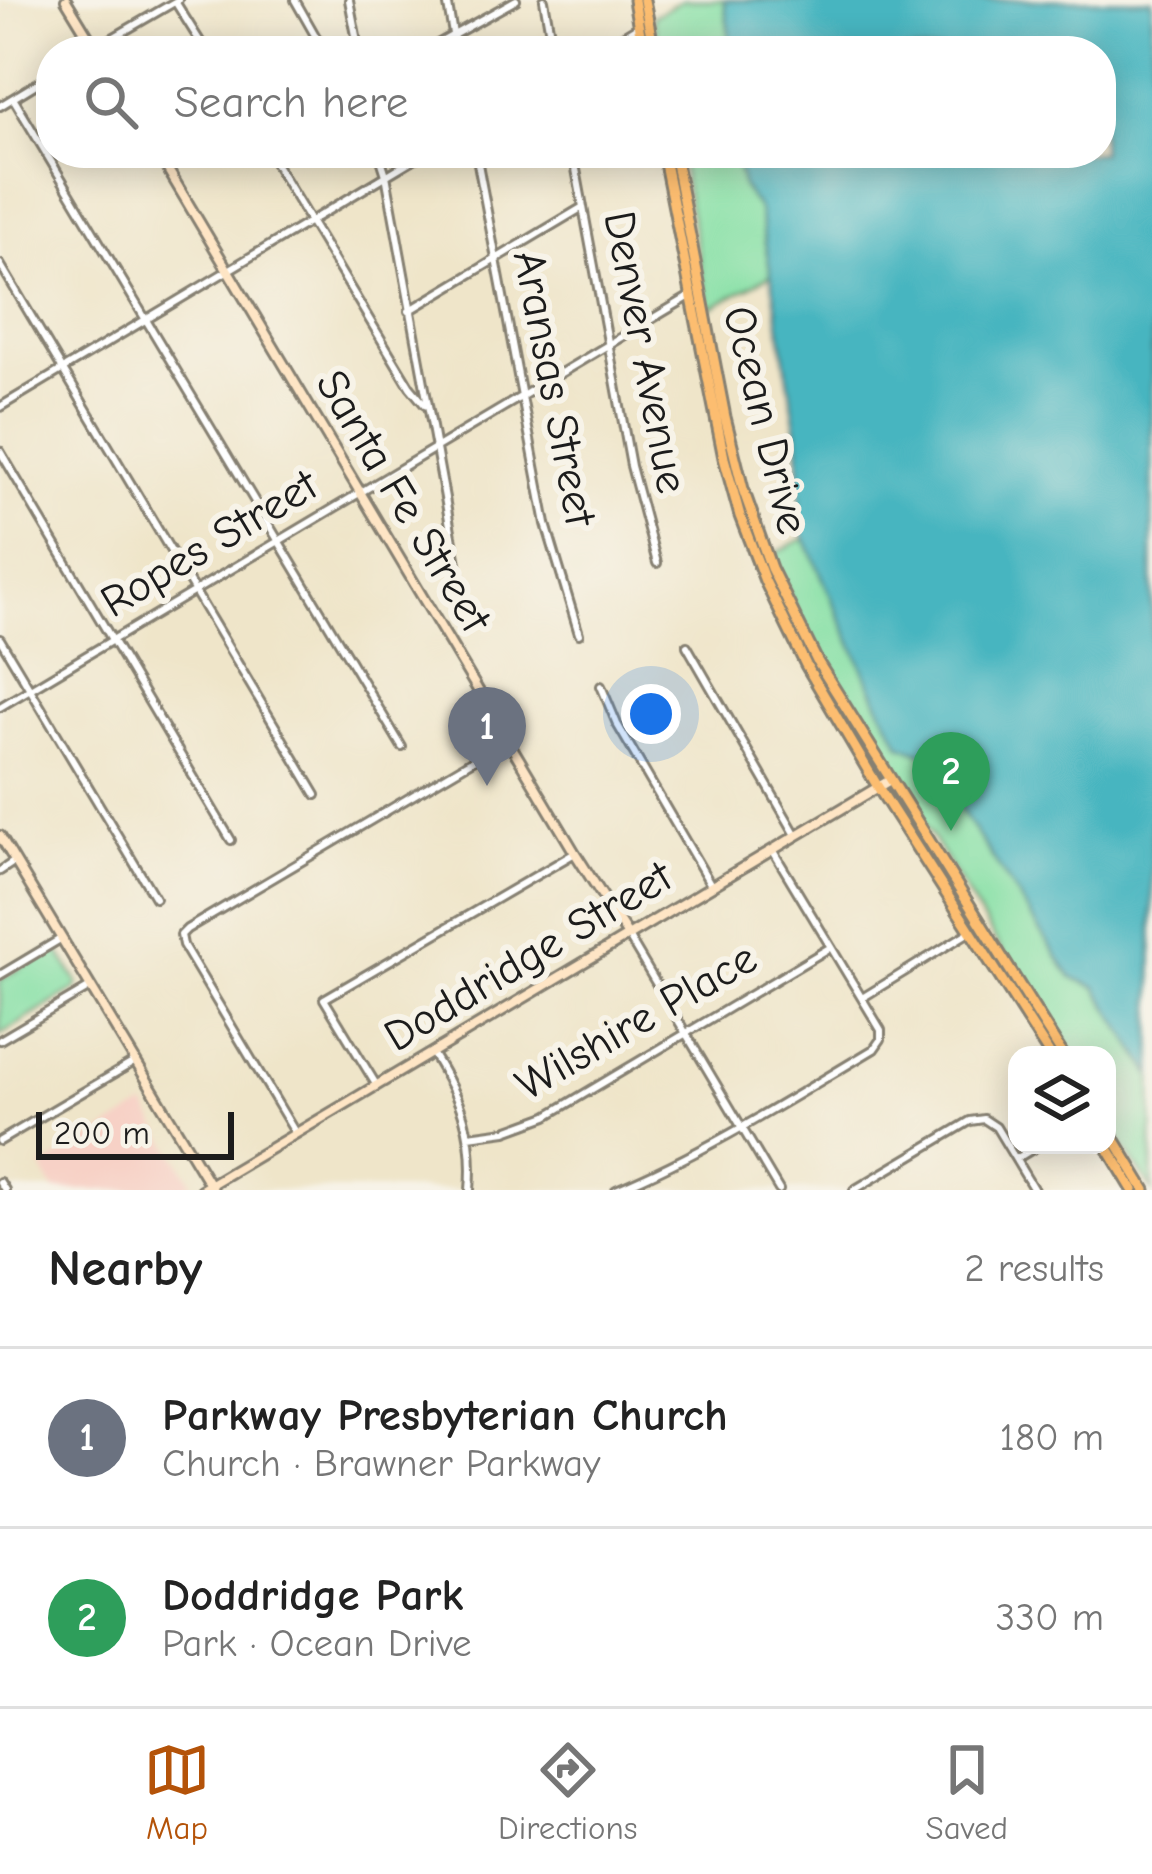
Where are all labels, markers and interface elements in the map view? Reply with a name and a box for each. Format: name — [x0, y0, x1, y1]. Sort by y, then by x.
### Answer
search box — [36, 36, 1116, 168]
icon: search — [78, 69, 144, 135]
text: Search here — [174, 76, 408, 128]
street label: Denver Avenue — [593, 207, 699, 497]
street label: Aransas Street — [503, 246, 607, 531]
street label: Ocean Drive — [713, 301, 819, 539]
street label: Santa Fe Street — [305, 361, 503, 642]
street label: Ropes Street — [91, 458, 327, 628]
your location — [621, 684, 681, 744]
pin: 1 — [448, 687, 526, 786]
pin: 2 — [912, 732, 990, 831]
street label: Doddridge Street — [375, 849, 682, 1062]
street label: Wilshire Place — [506, 931, 766, 1111]
map controls — [1008, 1046, 1116, 1154]
button: layers — [1008, 1046, 1116, 1154]
scale bar — [36, 1106, 234, 1159]
text: 200 m — [54, 1114, 150, 1152]
text: Nearby — [48, 1239, 202, 1298]
text: 2 results — [964, 1246, 1104, 1291]
text: Parkway Presbyterian Church — [162, 1389, 728, 1441]
text: 1 — [79, 1415, 95, 1460]
text: 180 m — [999, 1415, 1104, 1460]
text: Church · Brawner Parkway — [162, 1441, 601, 1486]
text: Doddridge Park — [162, 1569, 463, 1621]
text: 2 — [77, 1595, 97, 1640]
text: 330 m — [996, 1595, 1104, 1640]
text: Park · Ocean Drive — [162, 1621, 472, 1666]
tab: Map — [144, 1737, 210, 1847]
tab: Directions — [498, 1737, 638, 1847]
tab: Saved — [926, 1737, 1008, 1847]

